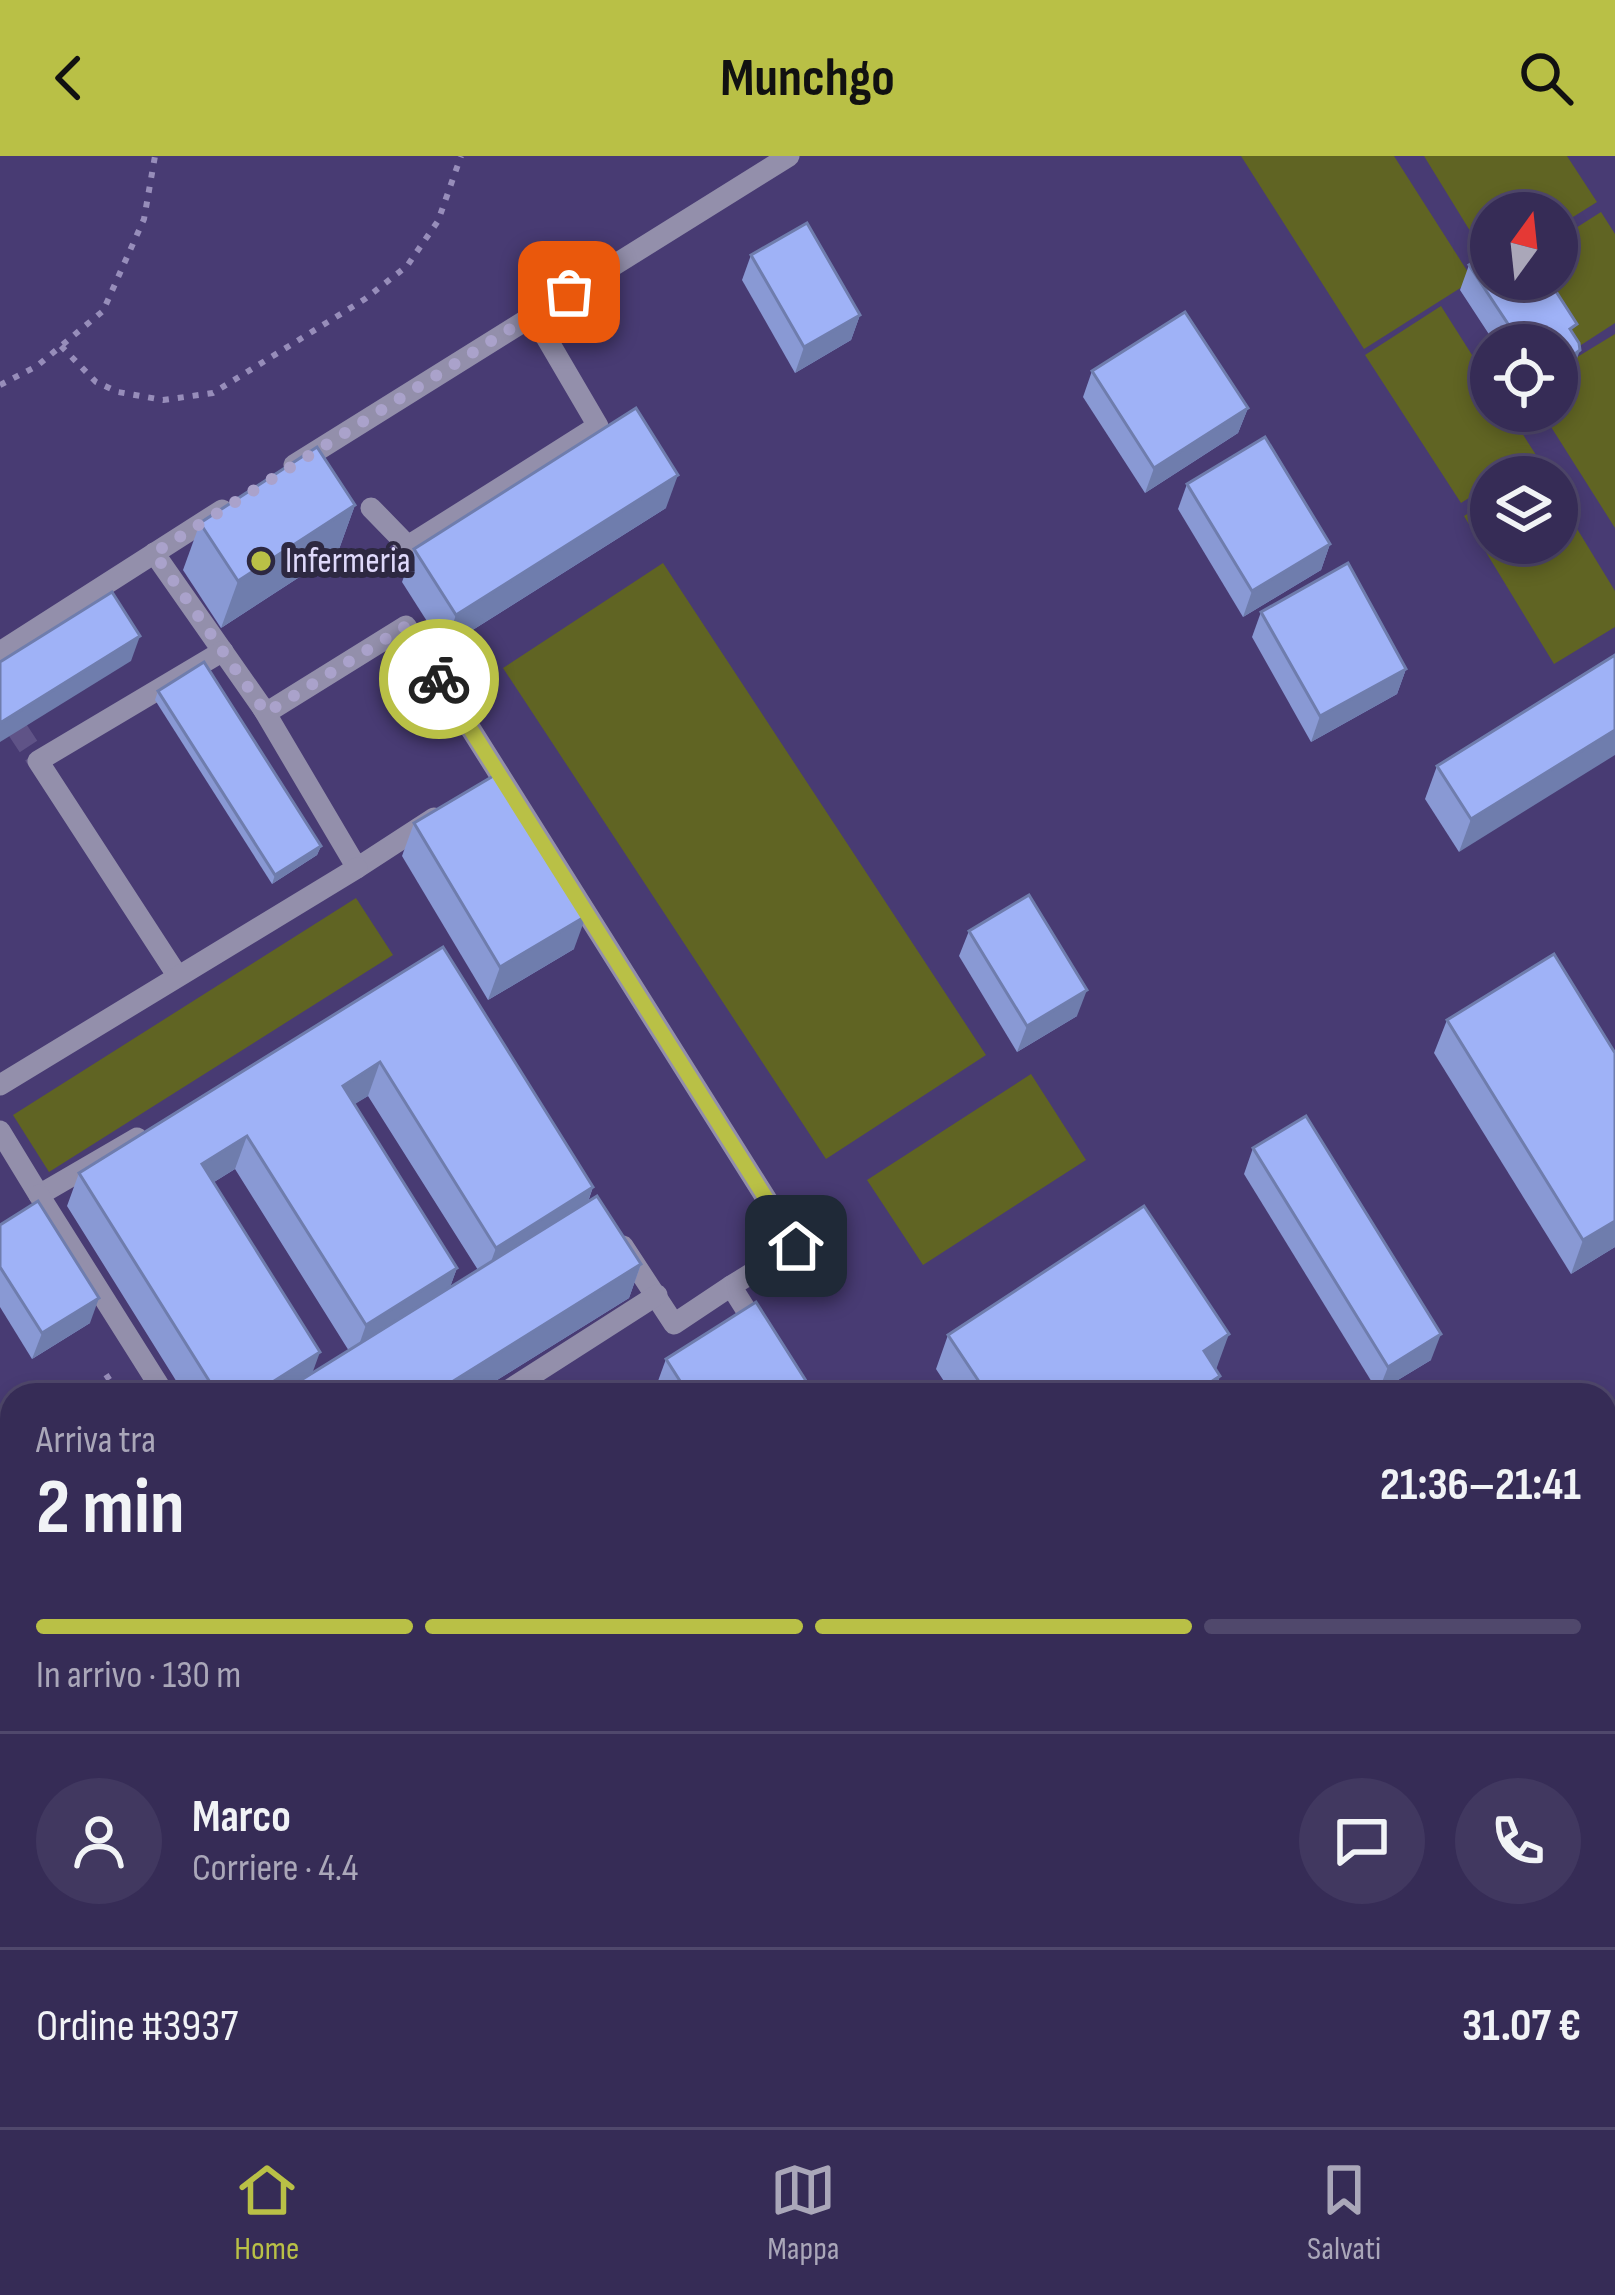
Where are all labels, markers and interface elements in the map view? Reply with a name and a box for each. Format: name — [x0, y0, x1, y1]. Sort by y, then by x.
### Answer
icon: back — [36, 45, 102, 111]
icon: search — [1513, 45, 1579, 111]
text: Munchgo — [720, 46, 895, 111]
north arrow — [1470, 192, 1578, 300]
map controls — [1470, 192, 1578, 564]
pin — [518, 241, 620, 343]
icon: bag — [536, 259, 602, 325]
button: locate — [1470, 324, 1578, 432]
button: layers — [1470, 456, 1578, 564]
place label: Infermeria — [285, 540, 411, 583]
marker: Infermeria — [248, 548, 274, 574]
courier — [379, 619, 499, 739]
icon: bike — [406, 646, 472, 712]
pin — [745, 1195, 847, 1297]
icon: home — [763, 1213, 829, 1279]
text: Arriva tra — [36, 1417, 156, 1464]
text: 21:36–21:41 — [1380, 1458, 1581, 1513]
text: 2 min — [36, 1462, 185, 1555]
text: In arrivo · 130 m — [36, 1652, 241, 1699]
button: person — [36, 1778, 162, 1904]
button: chat — [1299, 1778, 1425, 1904]
button: phone — [1455, 1778, 1581, 1904]
text: Marco — [192, 1790, 291, 1845]
text: Corriere · 4.4 — [192, 1845, 358, 1892]
text: Ordine #3937 — [36, 1999, 238, 2054]
text: 31.07 € — [1462, 1999, 1581, 2054]
tab: Home — [234, 2157, 300, 2269]
tab: Mappa — [767, 2157, 840, 2269]
tab: Salvati — [1307, 2157, 1381, 2269]

